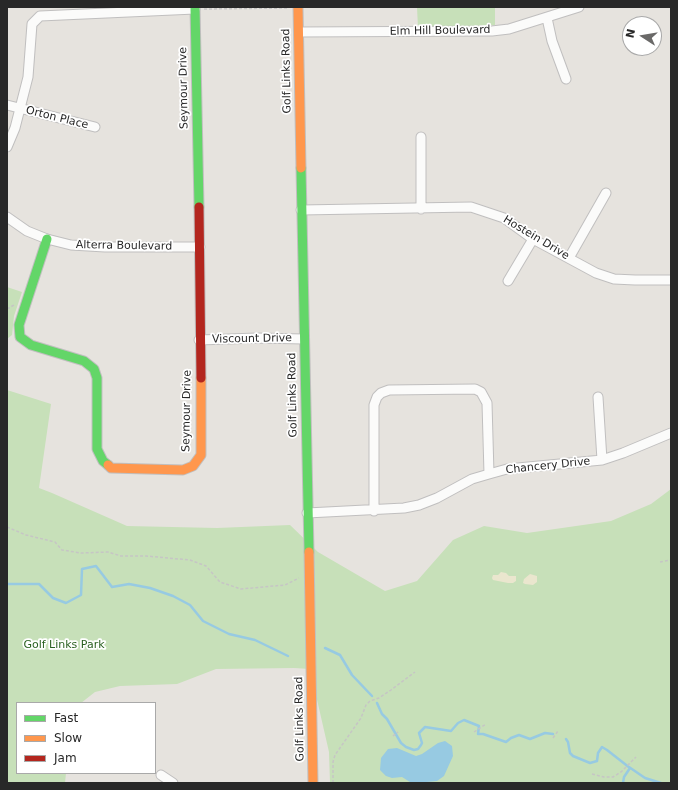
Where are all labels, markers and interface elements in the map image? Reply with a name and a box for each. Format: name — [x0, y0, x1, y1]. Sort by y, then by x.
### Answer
north arrow — [622, 16, 662, 56]
street label: Elm Hill Boulevard — [389, 24, 491, 38]
street label: Golf Links Road — [280, 28, 294, 114]
text: N — [623, 28, 638, 39]
street label: Seymour Drive — [177, 47, 191, 129]
street label: Orton Place — [24, 104, 90, 132]
street label: Hostein Drive — [501, 213, 571, 263]
street label: Alterra Boulevard — [76, 239, 172, 253]
street label: Viscount Drive — [212, 332, 292, 346]
street label: Golf Links Road — [286, 352, 300, 438]
street label: Seymour Drive — [180, 370, 194, 452]
street label: Chancery Drive — [505, 455, 591, 477]
park label: Golf Links Park — [23, 638, 105, 652]
street label: Golf Links Road — [293, 676, 307, 762]
legend — [16, 702, 156, 774]
text: Fast — [54, 711, 78, 725]
text: Slow — [54, 731, 82, 745]
text: Jam — [54, 751, 77, 765]

